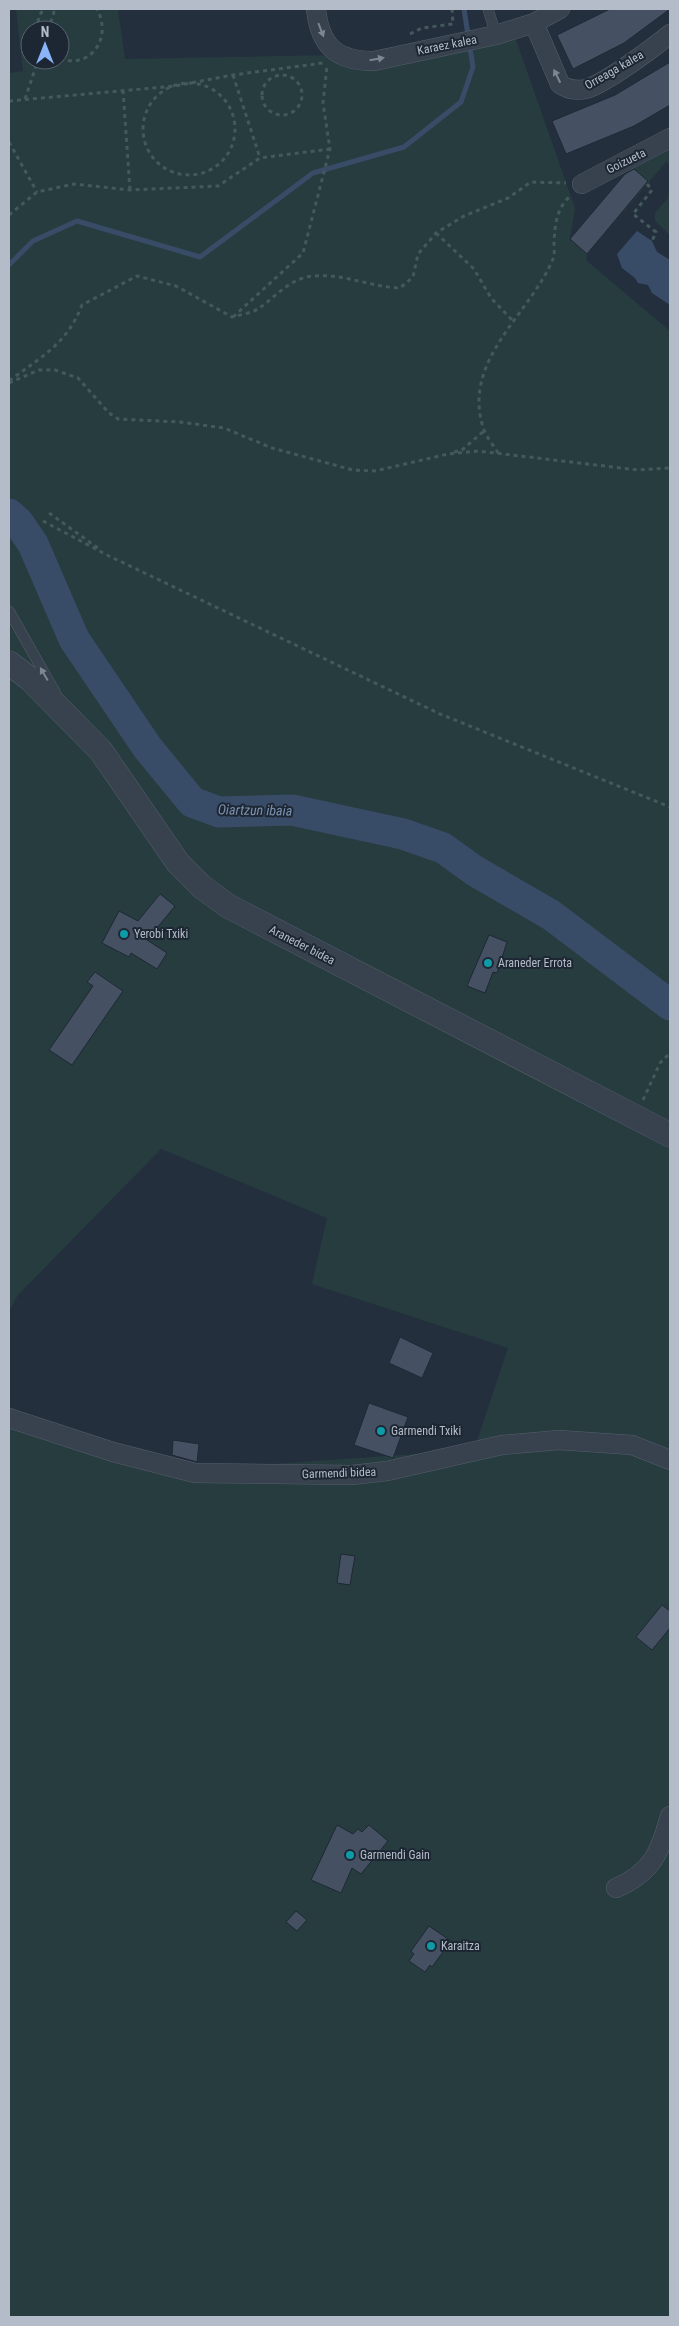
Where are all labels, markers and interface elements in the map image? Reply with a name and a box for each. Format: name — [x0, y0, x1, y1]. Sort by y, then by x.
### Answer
north arrow — [20, 20, 70, 70]
one-way arrow — [317, 23, 325, 38]
text: N — [41, 24, 49, 40]
street label: Karaez kalea — [416, 32, 478, 58]
street label: Orreaga kalea — [582, 47, 646, 92]
one-way arrow — [370, 55, 386, 63]
one-way arrow — [553, 69, 561, 83]
street label: Goizueta — [604, 145, 648, 176]
one-way arrow — [40, 668, 49, 681]
water label: Oiartzun ibaia — [218, 801, 292, 819]
street label: Araneder bidea — [267, 923, 337, 968]
place label: Yerobi Txiki — [134, 927, 188, 941]
marker: Yerobi Txiki — [118, 928, 130, 940]
place label: Araneder Errota — [498, 956, 572, 970]
marker: Araneder Errota — [482, 957, 494, 969]
place label: Garmendi Txiki — [391, 1424, 461, 1438]
marker: Garmendi Txiki — [375, 1425, 387, 1437]
street label: Garmendi bidea — [302, 1465, 377, 1481]
place label: Garmendi Gain — [360, 1848, 430, 1862]
marker: Garmendi Gain — [344, 1849, 356, 1861]
place label: Karaitza — [441, 1939, 480, 1953]
marker: Karaitza — [425, 1940, 437, 1952]

